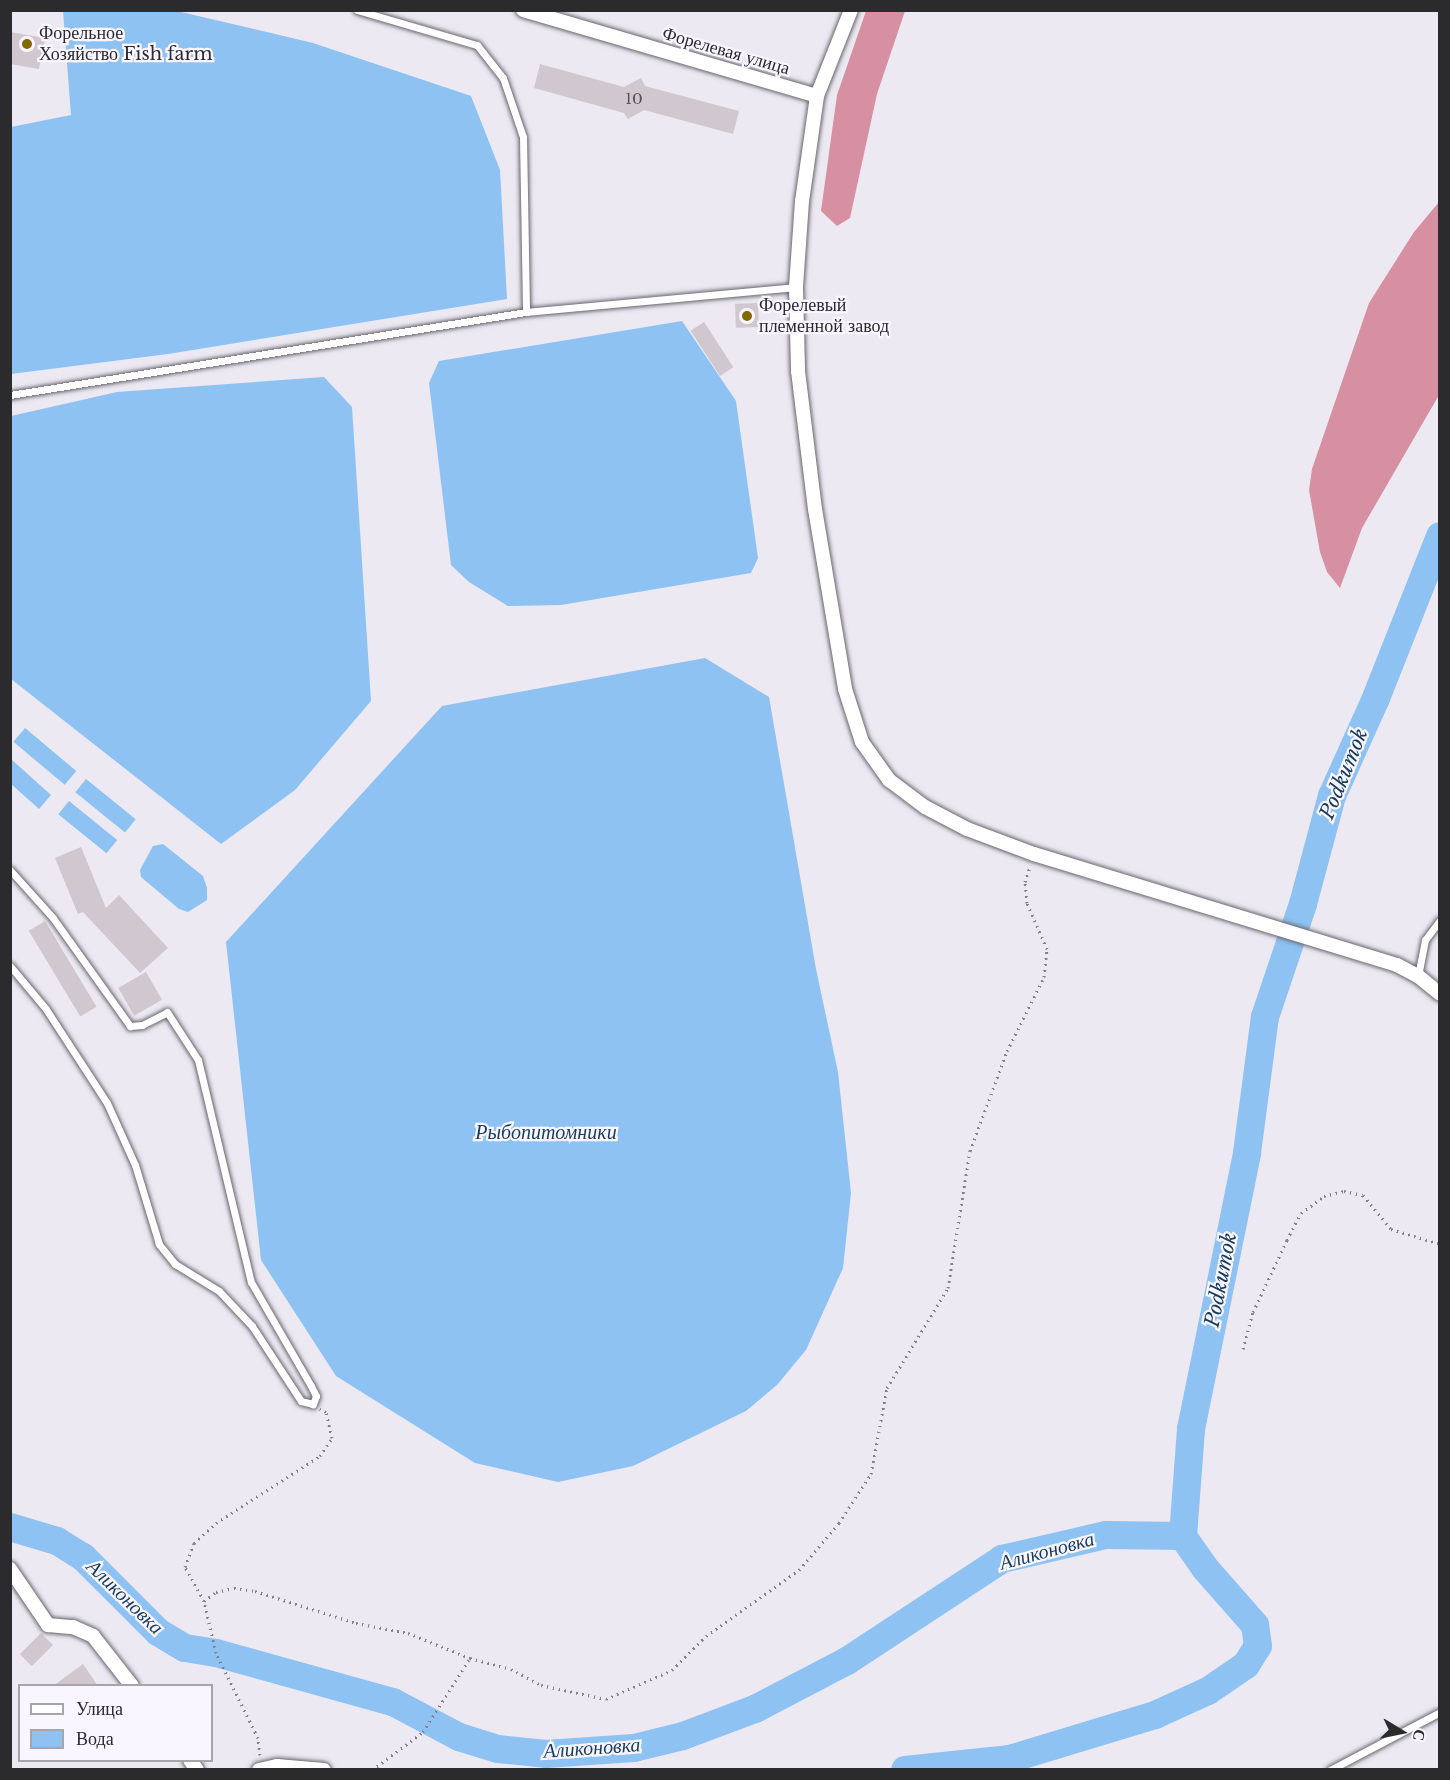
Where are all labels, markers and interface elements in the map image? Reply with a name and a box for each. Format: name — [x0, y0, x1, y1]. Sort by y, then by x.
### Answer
place label: Форельное Хозяйство Fish farm — [39, 23, 212, 66]
street label: Форелевая улица — [660, 23, 792, 79]
marker: Форельное Хозяйство Fish farm — [20, 37, 34, 51]
house number: 10 — [625, 90, 643, 108]
place label: Форелевый племенной завод — [759, 295, 889, 338]
marker: Форелевый племенной завод — [740, 309, 754, 323]
water label: Podkumok — [1315, 725, 1373, 823]
water label: Рыбопитомники — [475, 1120, 617, 1144]
water label: Podkumok — [1200, 1231, 1242, 1329]
water label: Аликоновка — [997, 1527, 1097, 1575]
water label: Аликоновка — [82, 1555, 168, 1639]
legend — [18, 1684, 213, 1762]
text: Улица — [76, 1698, 123, 1720]
north arrow — [1372, 1702, 1432, 1762]
text: Вода — [76, 1728, 114, 1750]
text: С — [1409, 1728, 1431, 1743]
water label: Аликоновка — [543, 1733, 641, 1763]

